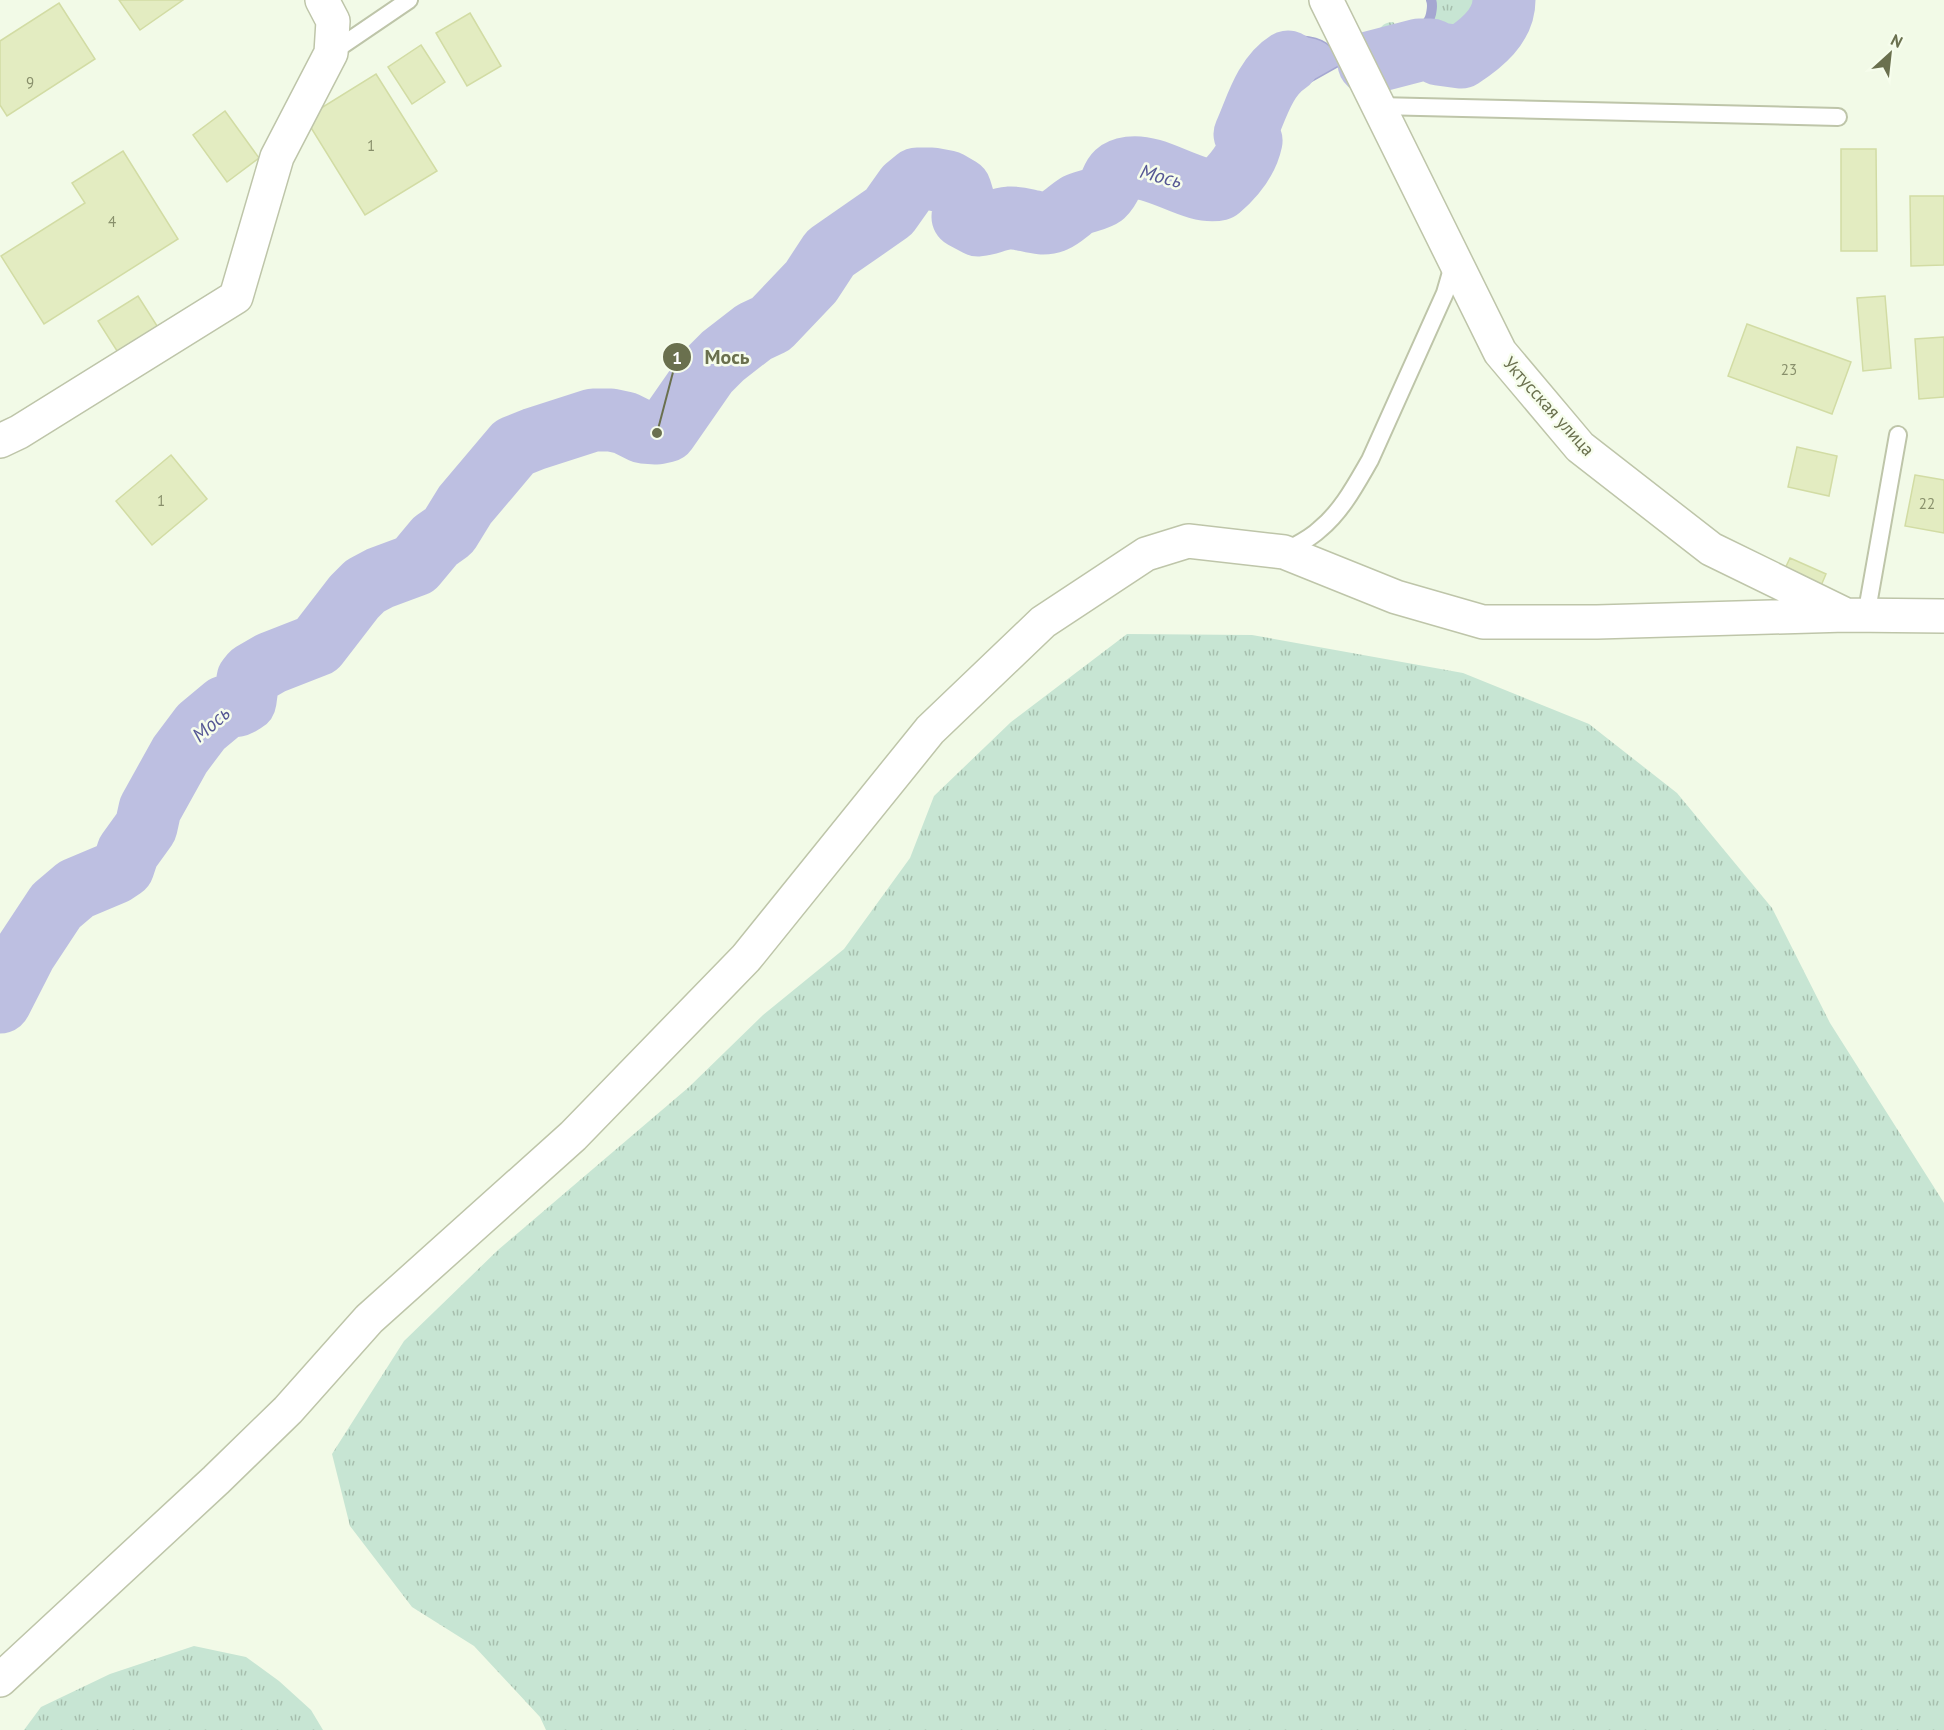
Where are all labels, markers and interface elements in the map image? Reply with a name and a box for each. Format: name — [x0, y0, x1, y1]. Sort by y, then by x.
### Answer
north arrow — [1860, 24, 1920, 84]
text: N — [1888, 29, 1906, 52]
house number: 9 — [26, 73, 34, 92]
house number: 1 — [367, 136, 375, 155]
water label: Мось — [1137, 158, 1185, 194]
house number: 4 — [108, 212, 116, 231]
callout: Мось — [662, 338, 762, 376]
text: Мось — [704, 344, 750, 370]
text: 1 — [672, 346, 682, 369]
street label: Уктусская улица — [1498, 352, 1600, 460]
house number: 23 — [1781, 360, 1797, 379]
house number: 1 — [157, 491, 165, 510]
house number: 22 — [1919, 494, 1935, 513]
water label: Мось — [186, 700, 236, 748]

